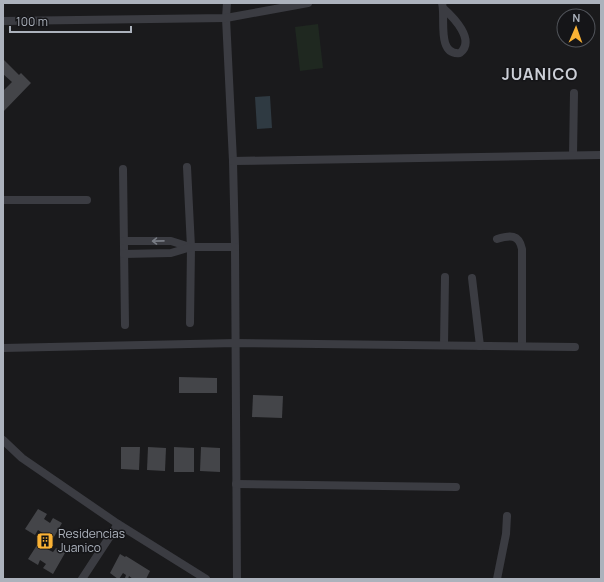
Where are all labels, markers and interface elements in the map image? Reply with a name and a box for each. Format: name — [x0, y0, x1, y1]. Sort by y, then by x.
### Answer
scale bar — [10, 8, 131, 34]
north arrow — [556, 8, 596, 48]
text: N — [572, 10, 581, 25]
text: 100 m — [16, 13, 48, 30]
district label: JUANICO — [502, 63, 578, 85]
one-way arrow — [152, 237, 165, 245]
place label: Residencias Juanico — [58, 525, 125, 556]
building icon: Residencias Juanico — [35, 531, 55, 551]

